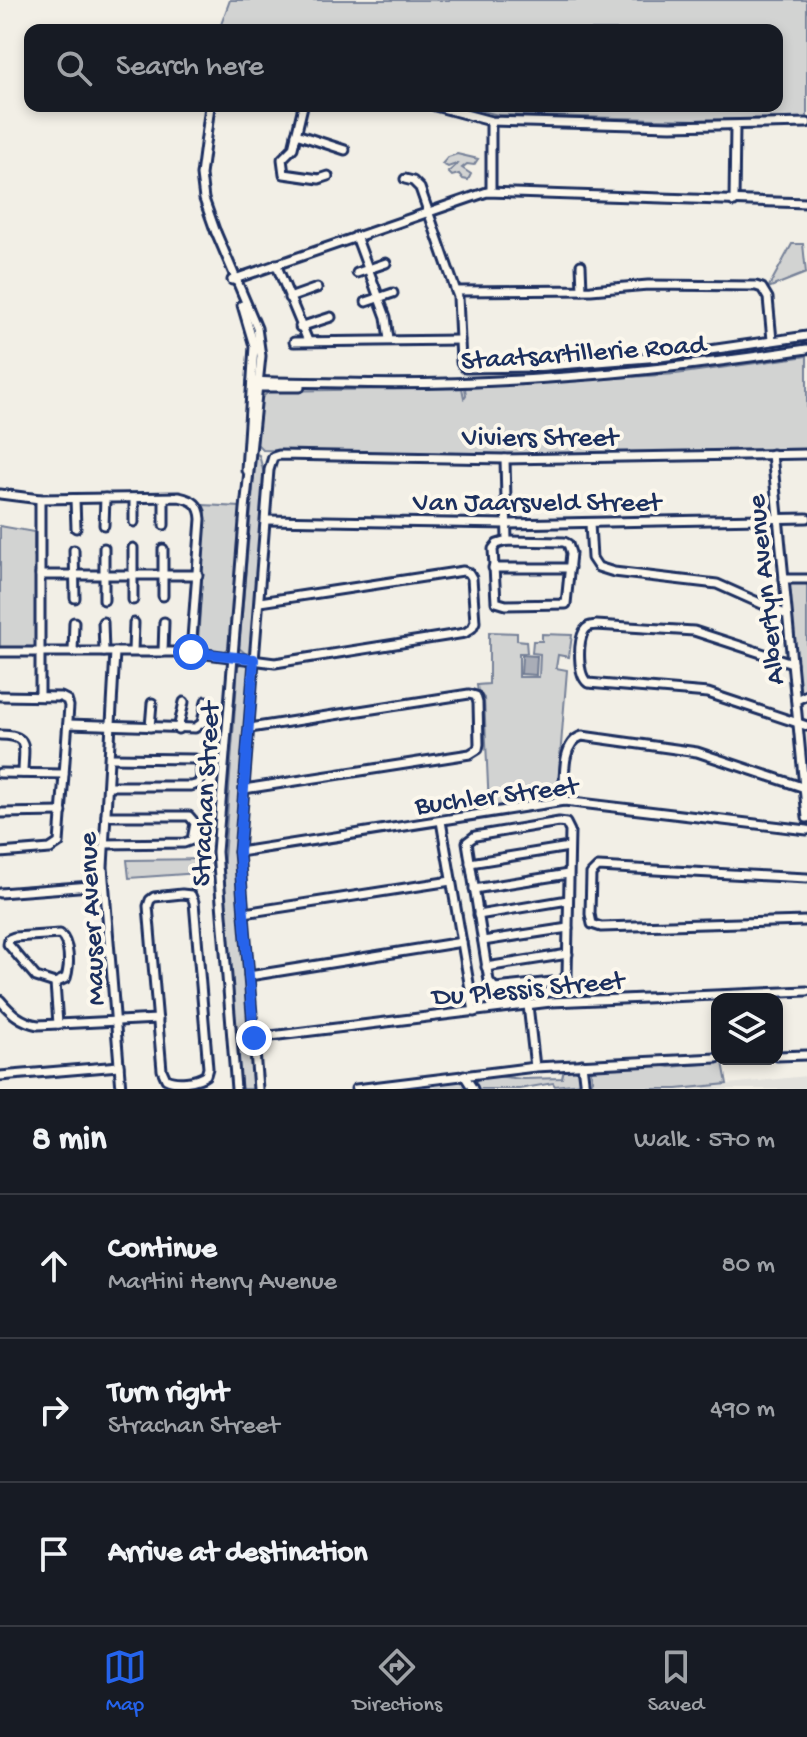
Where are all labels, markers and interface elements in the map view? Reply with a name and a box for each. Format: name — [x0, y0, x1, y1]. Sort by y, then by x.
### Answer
search box — [24, 24, 783, 112]
icon: search — [52, 46, 96, 90]
text: Search here — [116, 51, 264, 86]
street label: Staatsartillerie Road — [460, 329, 709, 380]
street label: Viviers Street — [461, 423, 621, 456]
street label: Van Jaarsveld Street — [412, 488, 663, 521]
street label: Albertyn Avenue — [741, 492, 794, 686]
route start — [173, 634, 209, 670]
street label: Strachan Street — [186, 699, 229, 887]
street label: Buchler Street — [412, 771, 582, 824]
street label: Mauser Avenue — [72, 831, 115, 1006]
street label: Du Plessis Street — [429, 965, 628, 1015]
map controls — [711, 993, 783, 1065]
button: layers — [711, 993, 783, 1065]
route end — [236, 1020, 272, 1056]
text: 8 min — [32, 1121, 106, 1161]
text: Walk · 570 m — [634, 1126, 775, 1157]
text: Continue — [108, 1233, 217, 1268]
icon: ahead — [32, 1244, 76, 1288]
text: 80 m — [721, 1251, 775, 1282]
text: Martini Henry Avenue — [108, 1268, 337, 1299]
text: Turn right — [108, 1377, 228, 1412]
icon: right — [32, 1388, 76, 1432]
text: 490 m — [710, 1395, 775, 1426]
text: Strachan Street — [108, 1412, 279, 1443]
icon: arrive — [32, 1532, 76, 1576]
text: Arrive at destination — [108, 1537, 368, 1572]
tab: Map — [103, 1645, 147, 1719]
tab: Directions — [353, 1645, 442, 1719]
tab: Saved — [648, 1645, 704, 1719]

